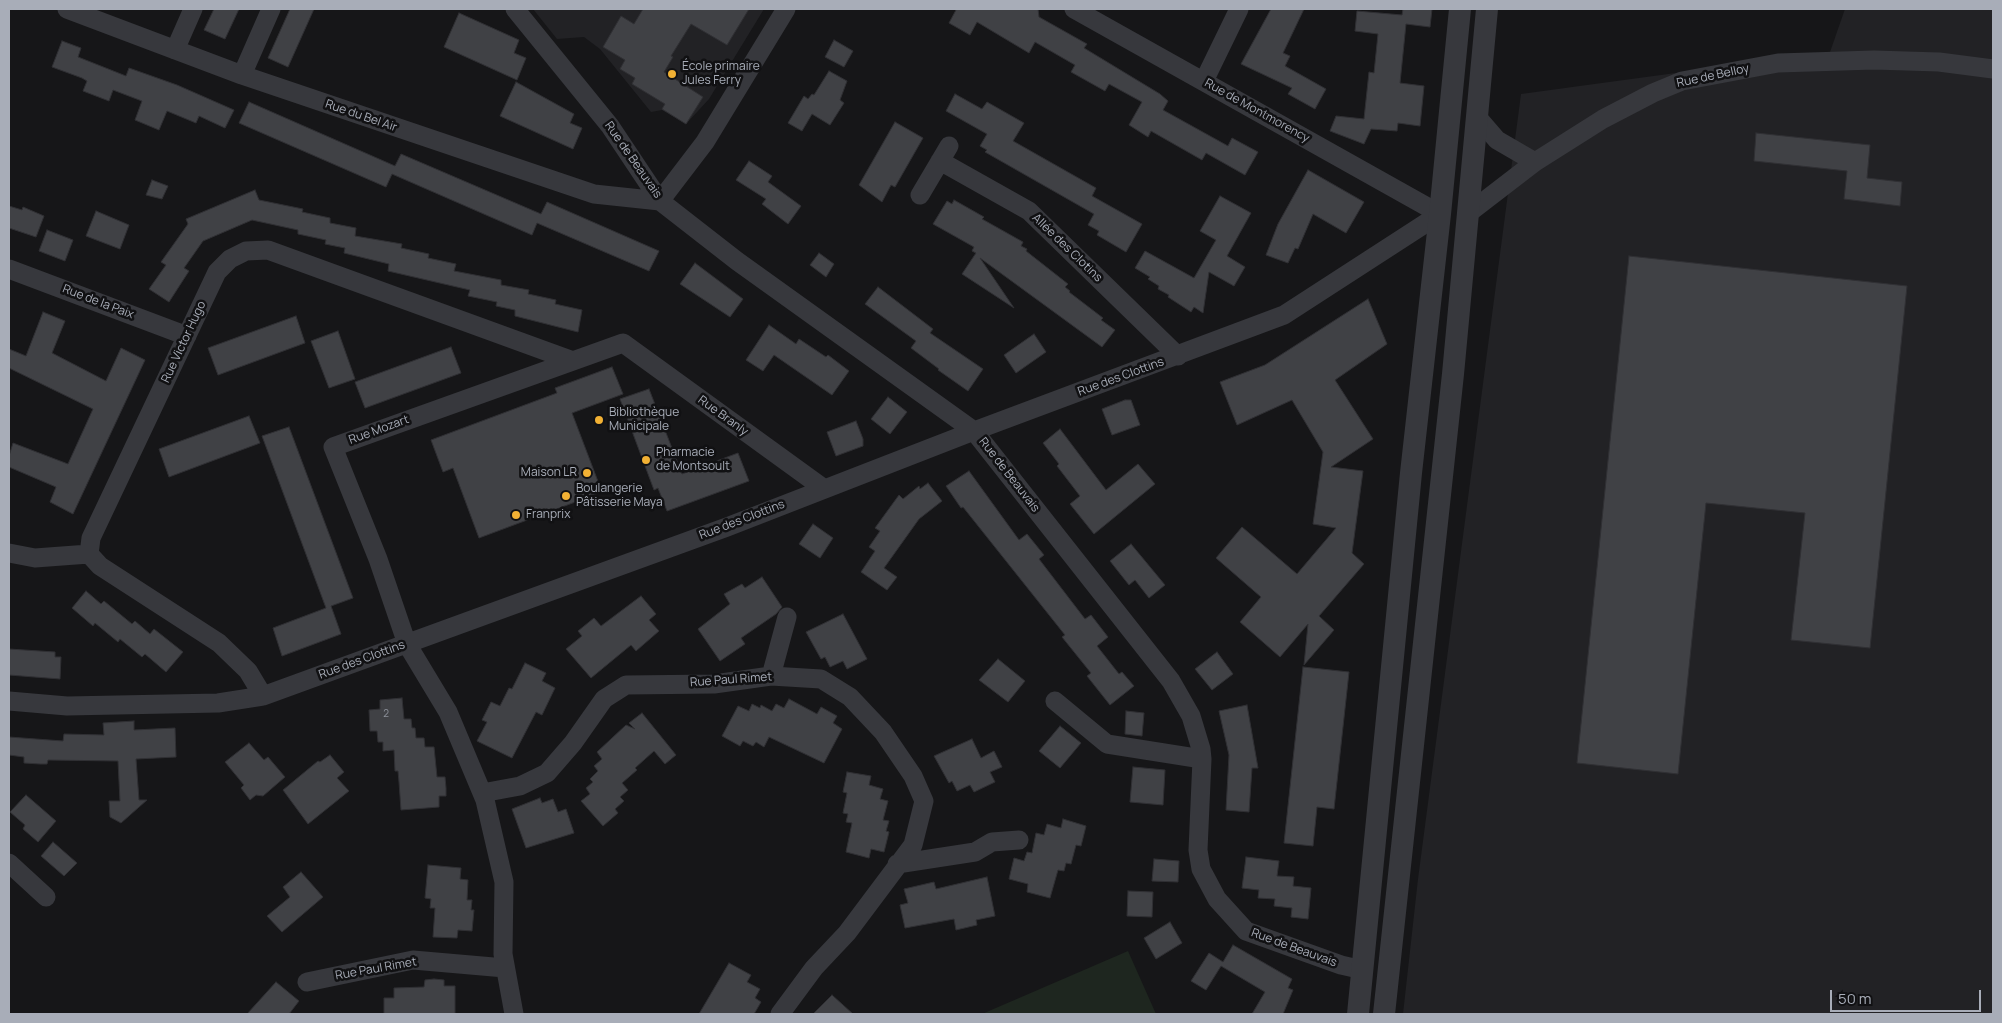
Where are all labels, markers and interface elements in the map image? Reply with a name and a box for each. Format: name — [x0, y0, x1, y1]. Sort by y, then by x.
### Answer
place label: École primaire Jules Ferry — [682, 60, 760, 88]
street label: Rue de Belloy — [1675, 61, 1751, 91]
marker: École primaire Jules Ferry — [666, 68, 678, 80]
street label: Rue de Montmorency — [1202, 76, 1312, 146]
street label: Rue du Bel Air — [323, 97, 399, 135]
street label: Rue de Beauvais — [601, 119, 665, 201]
street label: Allée des Clotins — [1029, 211, 1105, 285]
street label: Rue de la Paix — [60, 282, 136, 322]
street label: Rue Victor Hugo — [159, 299, 209, 385]
street label: Rue des Clottins — [1076, 355, 1166, 399]
street label: Rue Branly — [695, 393, 751, 439]
place label: Bibliothèque Municipale — [609, 406, 679, 434]
street label: Rue Mozart — [347, 412, 411, 448]
marker: Bibliothèque Municipale — [593, 414, 605, 426]
street label: Rue de Beauvais — [976, 435, 1042, 515]
place label: Pharmacie de Montsoult — [656, 446, 730, 474]
marker: Pharmacie de Montsoult — [640, 454, 652, 466]
place label: Maison LR — [521, 466, 577, 480]
marker: Maison LR — [581, 467, 593, 479]
place label: Boulangerie Pâtisserie Maya — [576, 482, 663, 510]
marker: Boulangerie Pâtisserie Maya — [560, 490, 572, 502]
street label: Rue des Clottins — [697, 497, 787, 543]
place label: Franprix — [526, 508, 570, 522]
marker: Franprix — [510, 509, 522, 521]
street label: Rue des Clottins — [317, 638, 407, 682]
street label: Rue Paul Rimet — [689, 670, 773, 690]
house number: 2 — [383, 708, 389, 720]
street label: Rue de Beauvais — [1249, 926, 1339, 970]
street label: Rue Paul Rimet — [334, 955, 418, 983]
scale bar — [1832, 980, 1983, 1012]
text: 50 m — [1838, 988, 1872, 1009]

